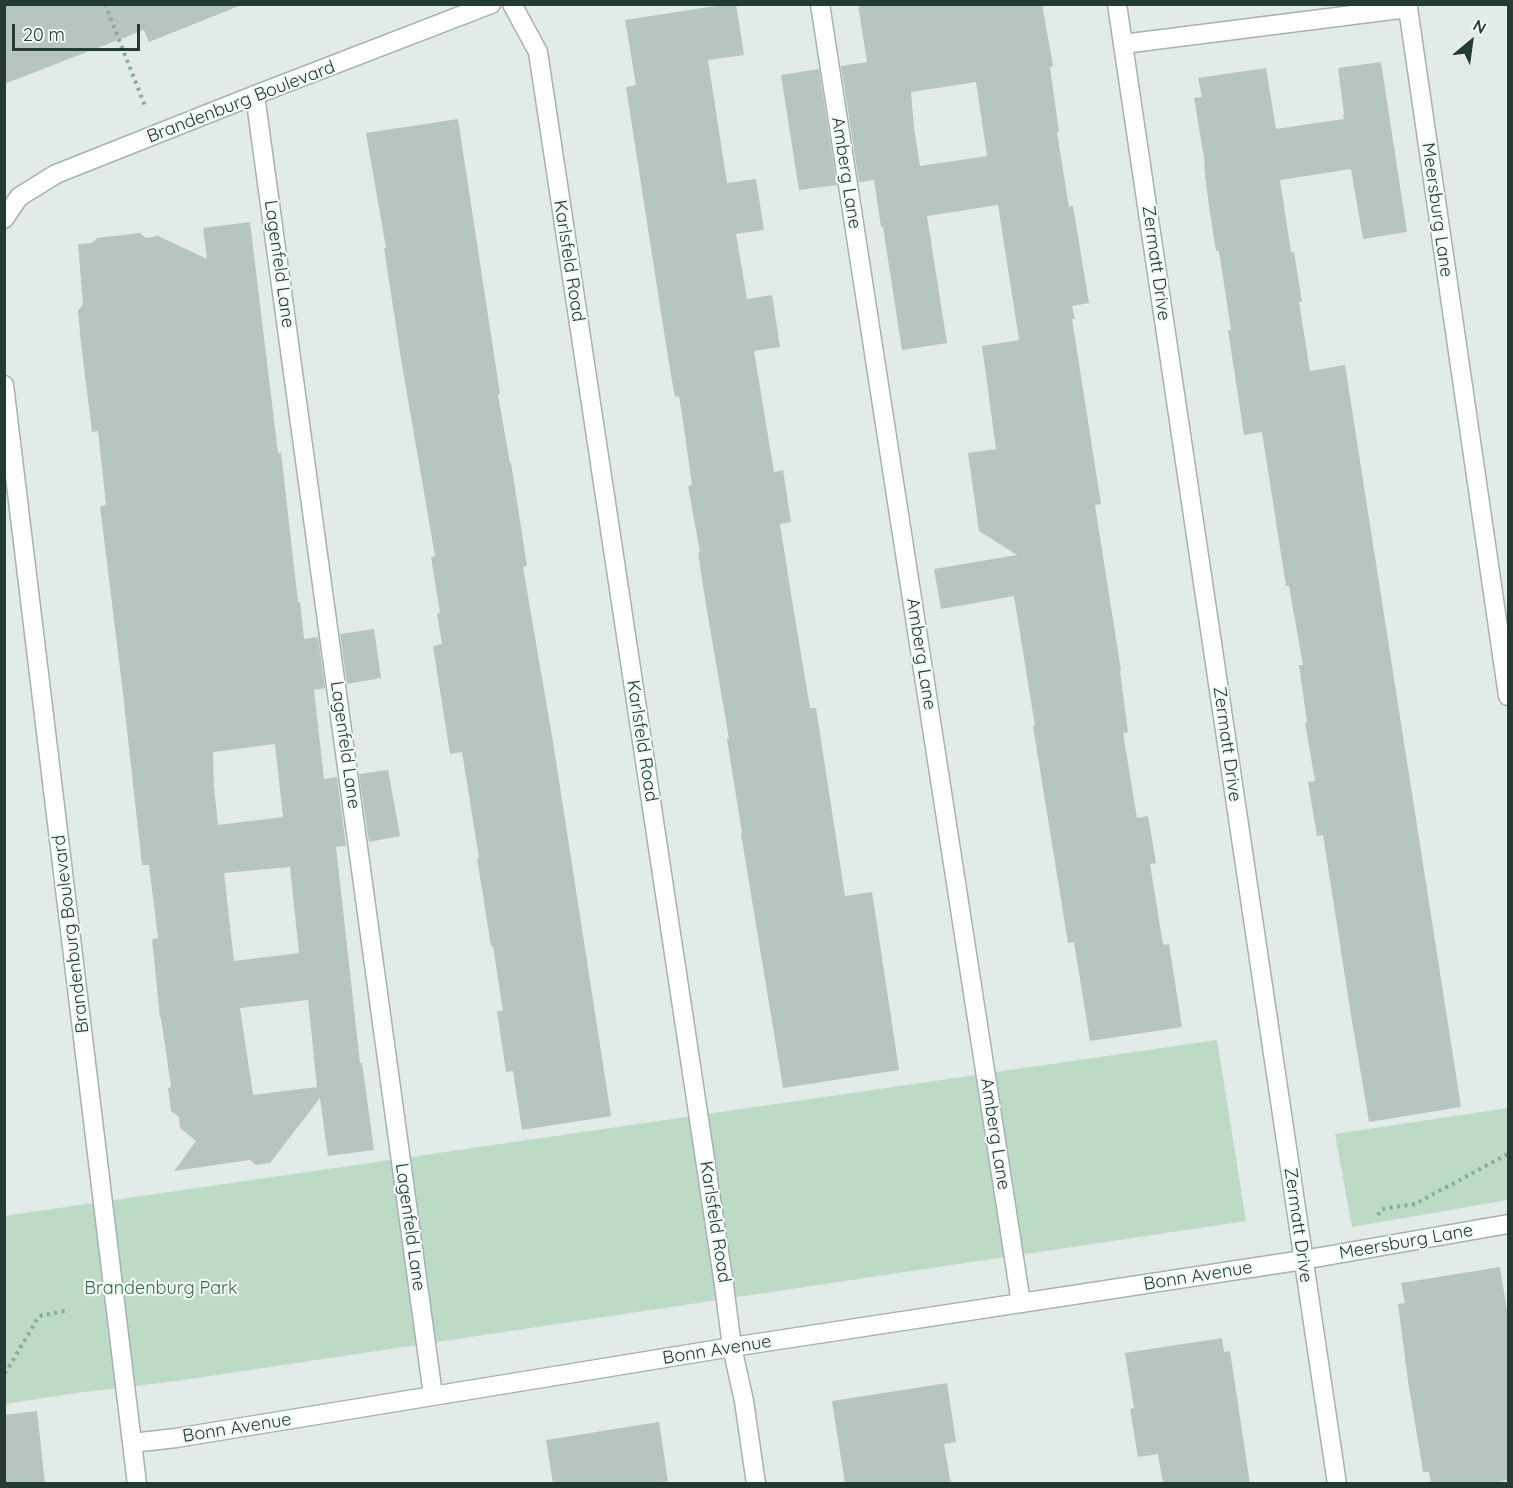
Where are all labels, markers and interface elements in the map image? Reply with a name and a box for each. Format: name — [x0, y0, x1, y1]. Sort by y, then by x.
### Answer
scale bar — [15, 12, 142, 50]
north arrow — [1441, 12, 1501, 72]
text: N — [1470, 15, 1490, 38]
text: 20 m — [23, 23, 65, 46]
street label: Brandenburg Boulevard — [144, 56, 338, 148]
street label: Amberg Lane — [826, 116, 866, 230]
street label: Meersburg Lane — [1417, 141, 1457, 279]
street label: Lagenfeld Lane — [259, 199, 299, 329]
street label: Karlsfeld Road — [549, 199, 589, 323]
street label: Zermatt Drive — [1137, 204, 1175, 322]
street label: Amberg Lane — [901, 597, 941, 711]
street label: Karlsfeld Road — [622, 679, 662, 803]
street label: Lagenfeld Lane — [325, 680, 365, 810]
street label: Zermatt Drive — [1208, 685, 1246, 803]
street label: Brandenburg Boulevard — [48, 833, 94, 1035]
street label: Amberg Lane — [975, 1077, 1015, 1191]
street label: Karlsfeld Road — [695, 1160, 735, 1284]
street label: Lagenfeld Lane — [390, 1162, 430, 1292]
street label: Zermatt Drive — [1279, 1166, 1317, 1284]
street label: Meersburg Lane — [1337, 1220, 1475, 1264]
street label: Bonn Avenue — [1142, 1257, 1254, 1295]
park label: Brandenburg Park — [84, 1278, 238, 1300]
street label: Bonn Avenue — [661, 1331, 773, 1369]
street label: Bonn Avenue — [181, 1409, 293, 1447]

